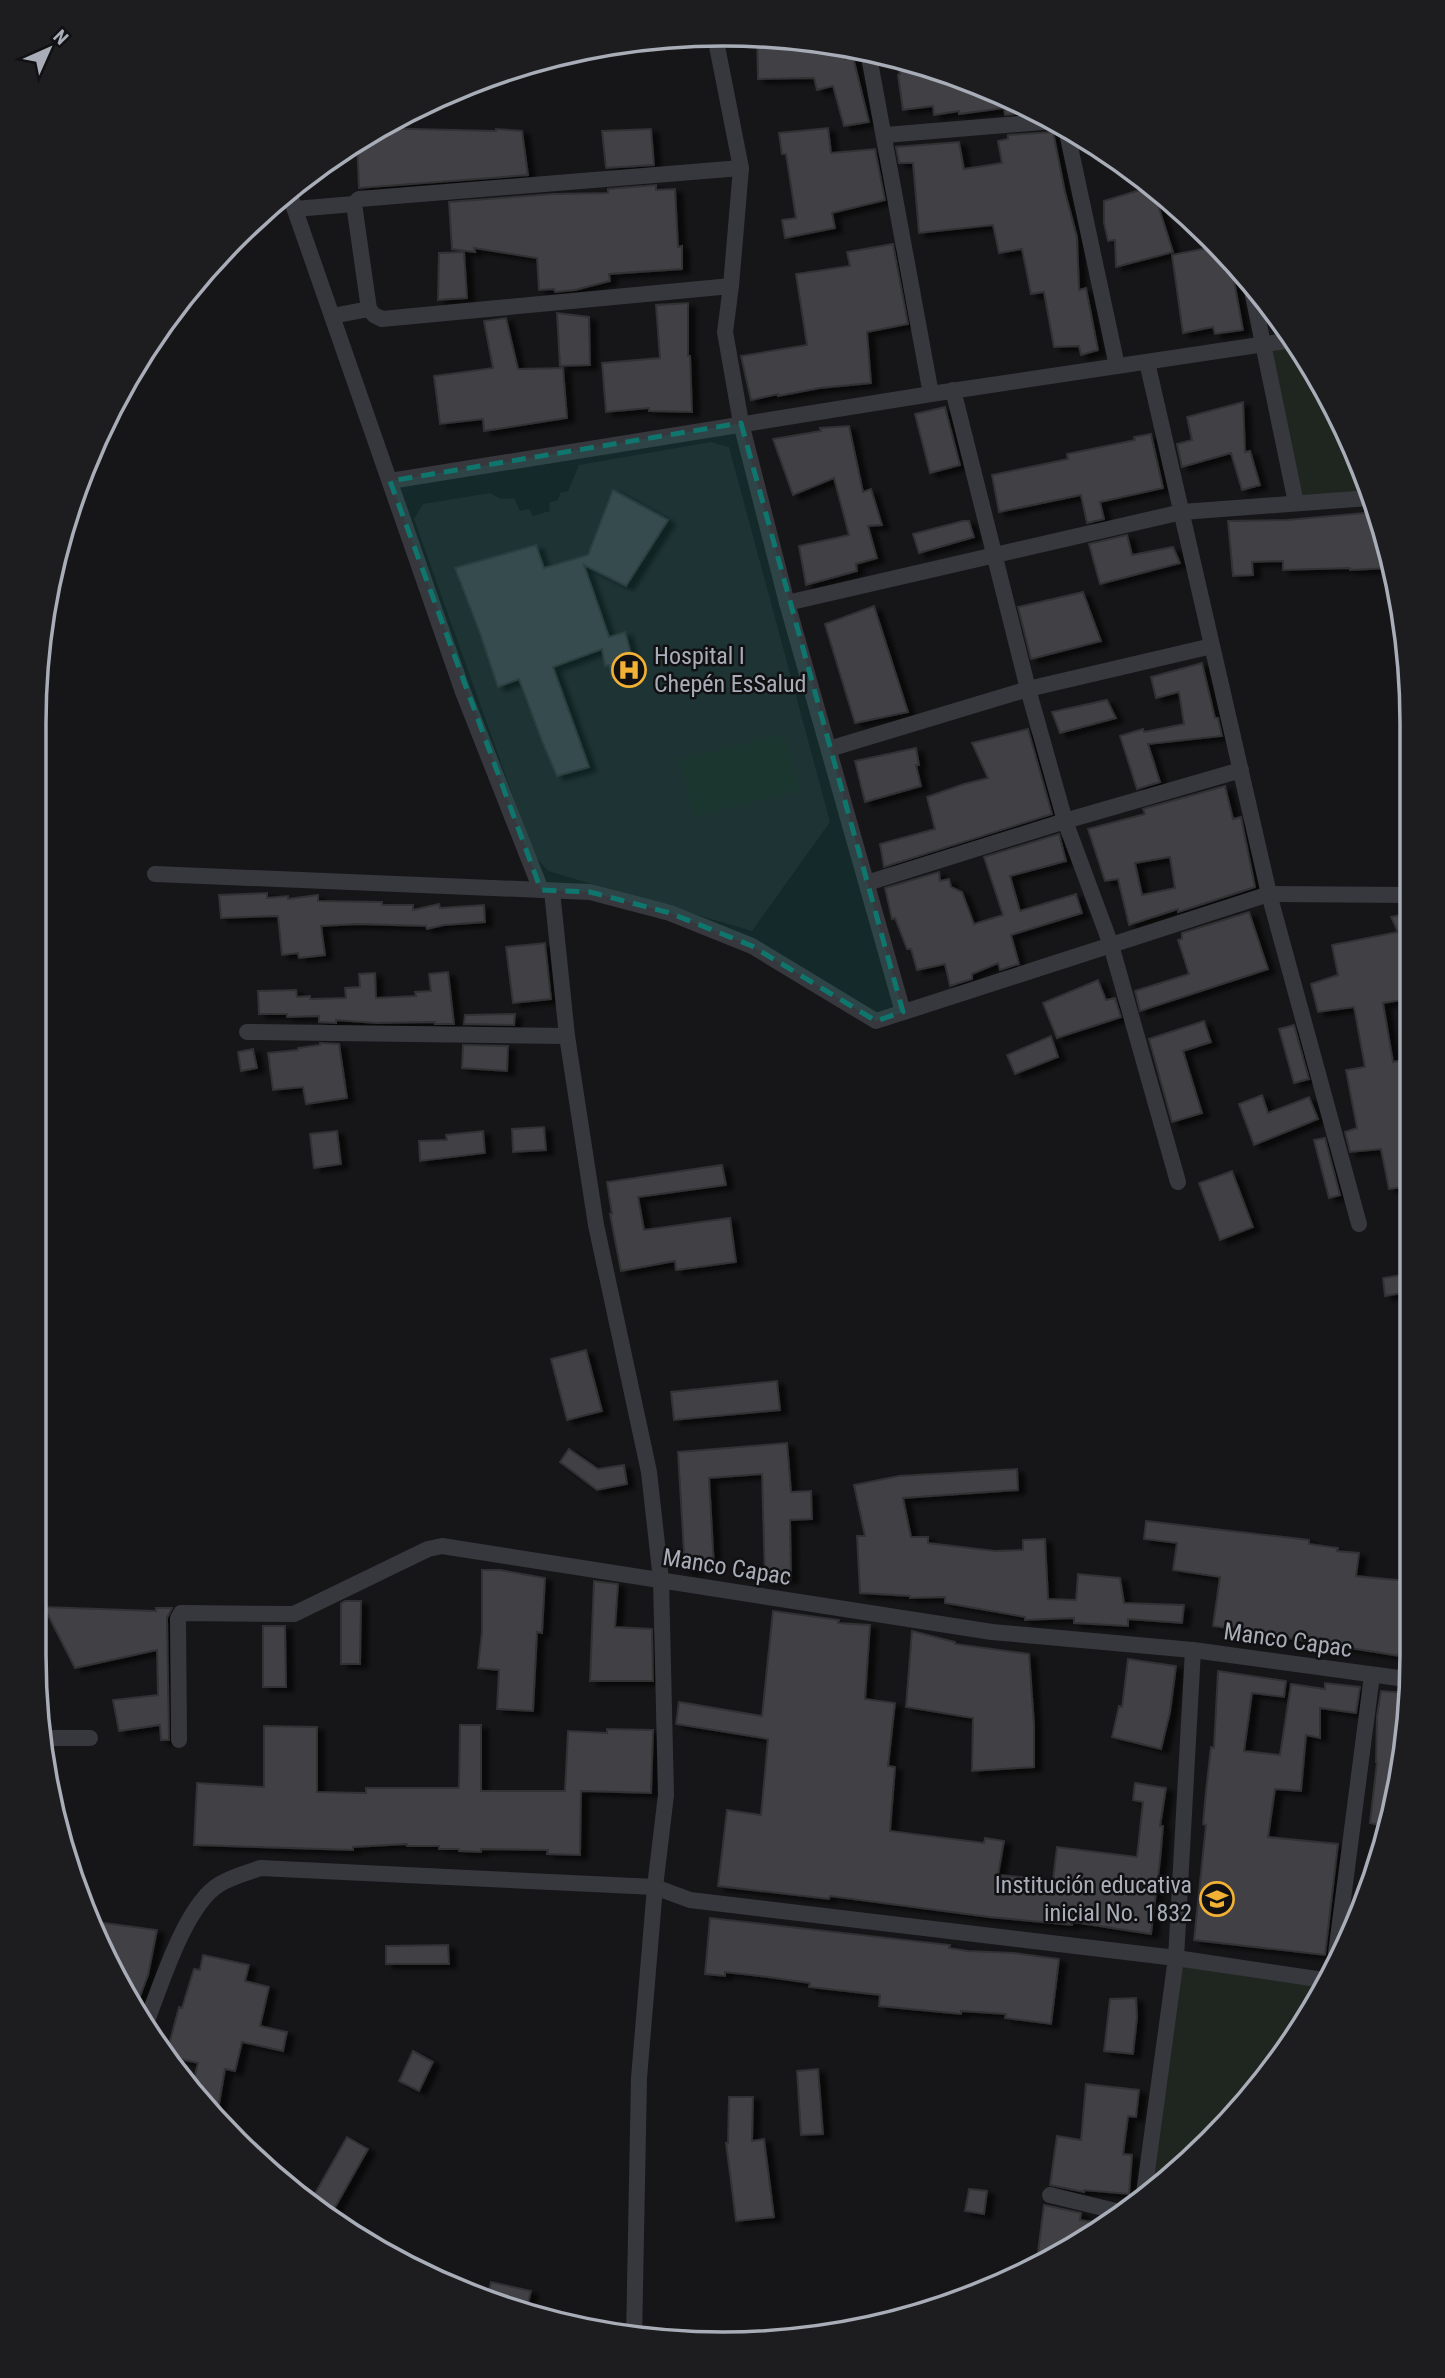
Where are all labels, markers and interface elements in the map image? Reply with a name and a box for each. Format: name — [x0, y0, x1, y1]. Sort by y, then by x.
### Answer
north arrow — [14, 14, 84, 84]
text: N — [48, 25, 73, 50]
place label: Hospital I Chepén EsSalud — [654, 642, 807, 698]
hospital icon: Hospital I Chepén EsSalud — [610, 651, 648, 689]
street label: Manco Capac — [661, 1543, 793, 1591]
street label: Manco Capac — [1222, 1617, 1354, 1663]
place label: Institución educativa inicial No. 1832 — [995, 1871, 1192, 1927]
school or university icon: Institución educativa inicial No. 1832 — [1198, 1880, 1236, 1918]

